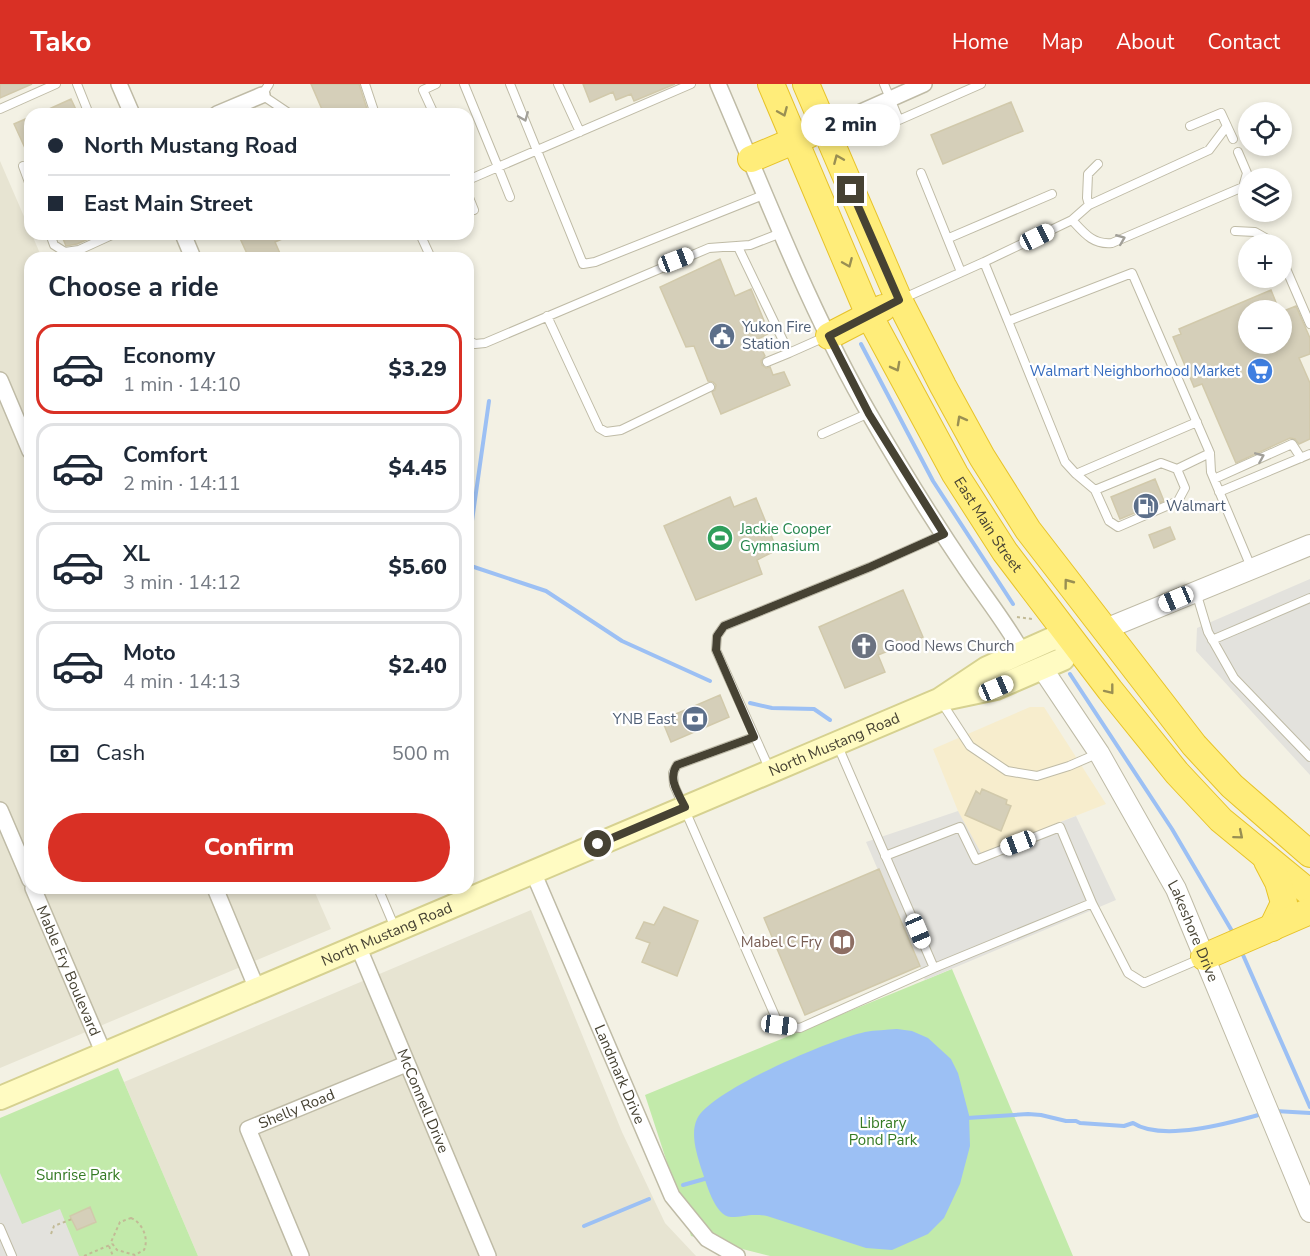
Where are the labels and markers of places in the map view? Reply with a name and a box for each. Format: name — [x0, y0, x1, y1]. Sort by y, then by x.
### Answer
place label: Yukon Fire Station — [741, 317, 811, 354]
public building icon: Yukon Fire Station — [707, 321, 737, 351]
supermarket icon: Walmart Neighborhood Market — [1245, 356, 1275, 386]
place label: Walmart Neighborhood Market — [1029, 361, 1241, 381]
fuel station icon: Walmart — [1131, 491, 1161, 521]
place label: Walmart — [1166, 496, 1227, 516]
place label: Jackie Cooper Gymnasium — [739, 519, 832, 556]
sports icon: Jackie Cooper Gymnasium — [705, 523, 735, 553]
church icon: Good News Church — [849, 631, 879, 661]
place label: Good News Church — [884, 636, 1014, 656]
bank icon: YNB East — [680, 704, 710, 734]
place label: YNB East — [612, 709, 677, 729]
library icon: Mabel C Fry — [827, 927, 857, 957]
place label: Mabel C Fry — [741, 932, 822, 952]

